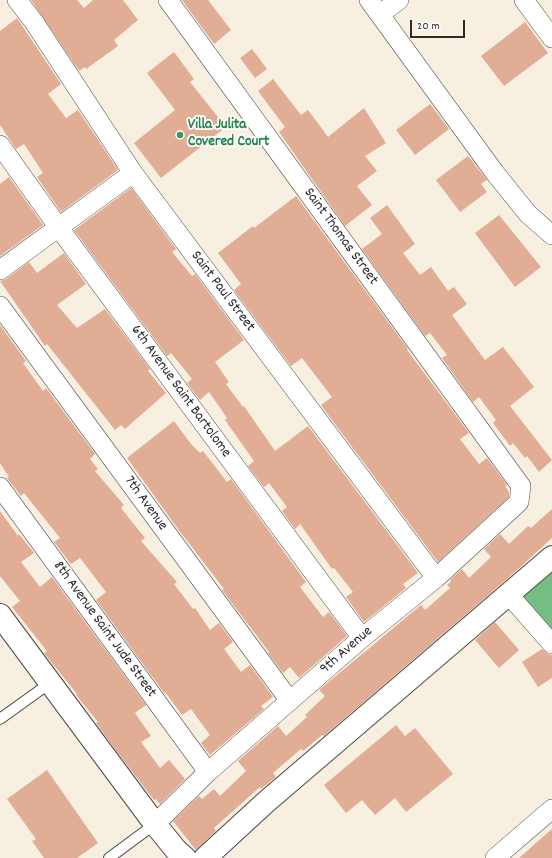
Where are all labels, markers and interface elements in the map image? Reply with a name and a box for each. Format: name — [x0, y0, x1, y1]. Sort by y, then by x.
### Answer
scale bar — [412, 12, 467, 38]
text: 20 m — [417, 18, 440, 35]
place label: Villa Julita Covered Court — [188, 117, 269, 152]
marker: Villa Julita Covered Court — [175, 130, 185, 140]
street label: Saint Thomas Street — [299, 185, 381, 289]
street label: Saint Paul Street — [186, 248, 258, 336]
street label: 6th Avenue Saint Bartolome — [126, 322, 234, 462]
street label: 7th Avenue — [119, 473, 171, 535]
street label: 8th Avenue Saint Jude Street — [48, 558, 160, 702]
street label: 9th Avenue — [317, 623, 377, 679]

